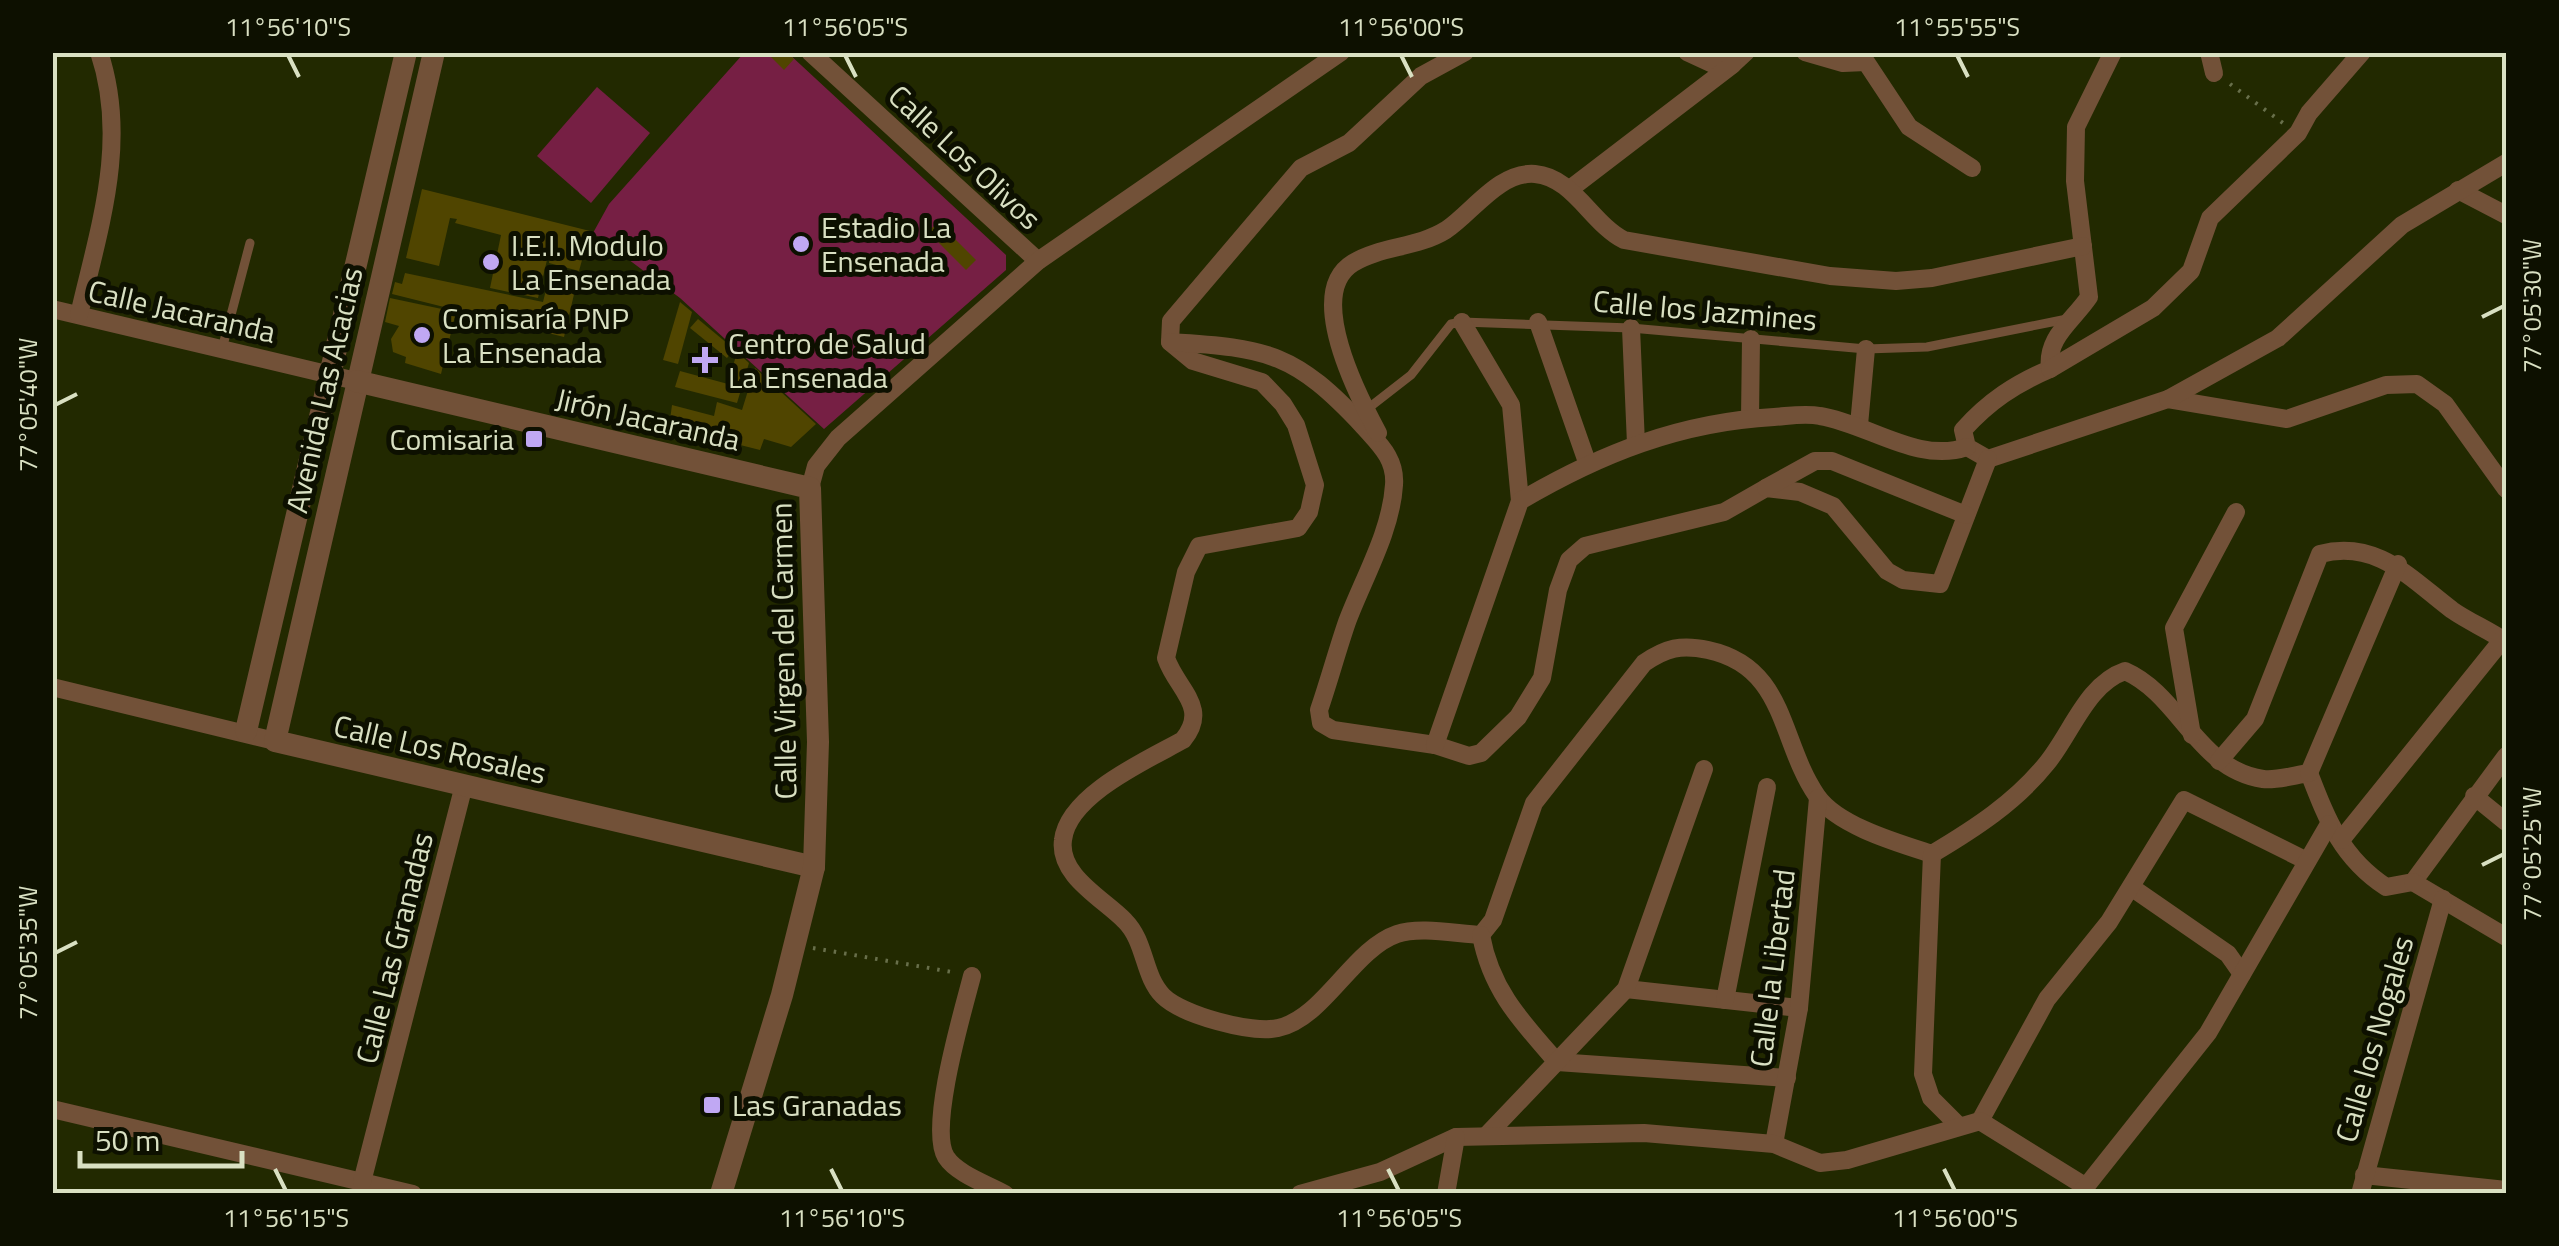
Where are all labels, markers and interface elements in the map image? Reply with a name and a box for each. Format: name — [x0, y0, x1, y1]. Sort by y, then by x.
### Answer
text: 11°56'10"S — [225, 8, 351, 46]
text: 11°56'05"S — [782, 8, 908, 46]
text: 11°56'00"S — [1338, 8, 1464, 46]
text: 11°55'55"S — [1894, 8, 2020, 46]
street label: Calle Los Olivos — [878, 74, 1052, 240]
place label: Estadio La Ensenada — [821, 204, 951, 284]
place label: I.E.I. Modulo La Ensenada — [511, 222, 671, 302]
marker: Estadio La Ensenada — [790, 233, 812, 255]
text: 77°05'30"W — [2513, 239, 2551, 373]
marker: I.E.I. Modulo La Ensenada — [480, 251, 502, 273]
street label: Avenida Las Acacias — [273, 262, 375, 518]
street label: Calle Jacaranda — [84, 267, 280, 355]
street label: Calle los Jazmines — [1591, 277, 1819, 343]
place label: Comisaría PNP La Ensenada — [442, 295, 629, 375]
place label: Centro de Salud La Ensenada — [728, 320, 926, 400]
marker: Comisaría PNP La Ensenada — [411, 324, 433, 346]
text: 77°05'40"W — [9, 338, 47, 472]
marker: Centro de Salud La Ensenada — [692, 347, 718, 373]
street label: Jirón Jacaranda — [551, 375, 745, 463]
place label: Comisaria — [390, 416, 514, 462]
marker: Comisaria — [523, 428, 545, 450]
street label: Calle Virgen del Carmen — [757, 502, 809, 800]
street label: Calle Los Rosales — [329, 702, 551, 796]
text: 77°05'25"W — [2513, 787, 2551, 921]
street label: Calle Las Granadas — [343, 828, 445, 1068]
street label: Calle la Libertad — [1737, 866, 1807, 1070]
text: 77°05'35"W — [9, 886, 47, 1020]
street label: Calle los Nogales — [2323, 930, 2425, 1148]
place label: Las Granadas — [732, 1082, 902, 1128]
marker: Las Granadas — [701, 1094, 723, 1116]
scale bar — [80, 1106, 242, 1168]
text: 50 m — [95, 1117, 160, 1163]
text: 11°56'15"S — [223, 1199, 349, 1237]
text: 11°56'10"S — [779, 1199, 905, 1237]
text: 11°56'05"S — [1336, 1199, 1462, 1237]
text: 11°56'00"S — [1892, 1199, 2018, 1237]

